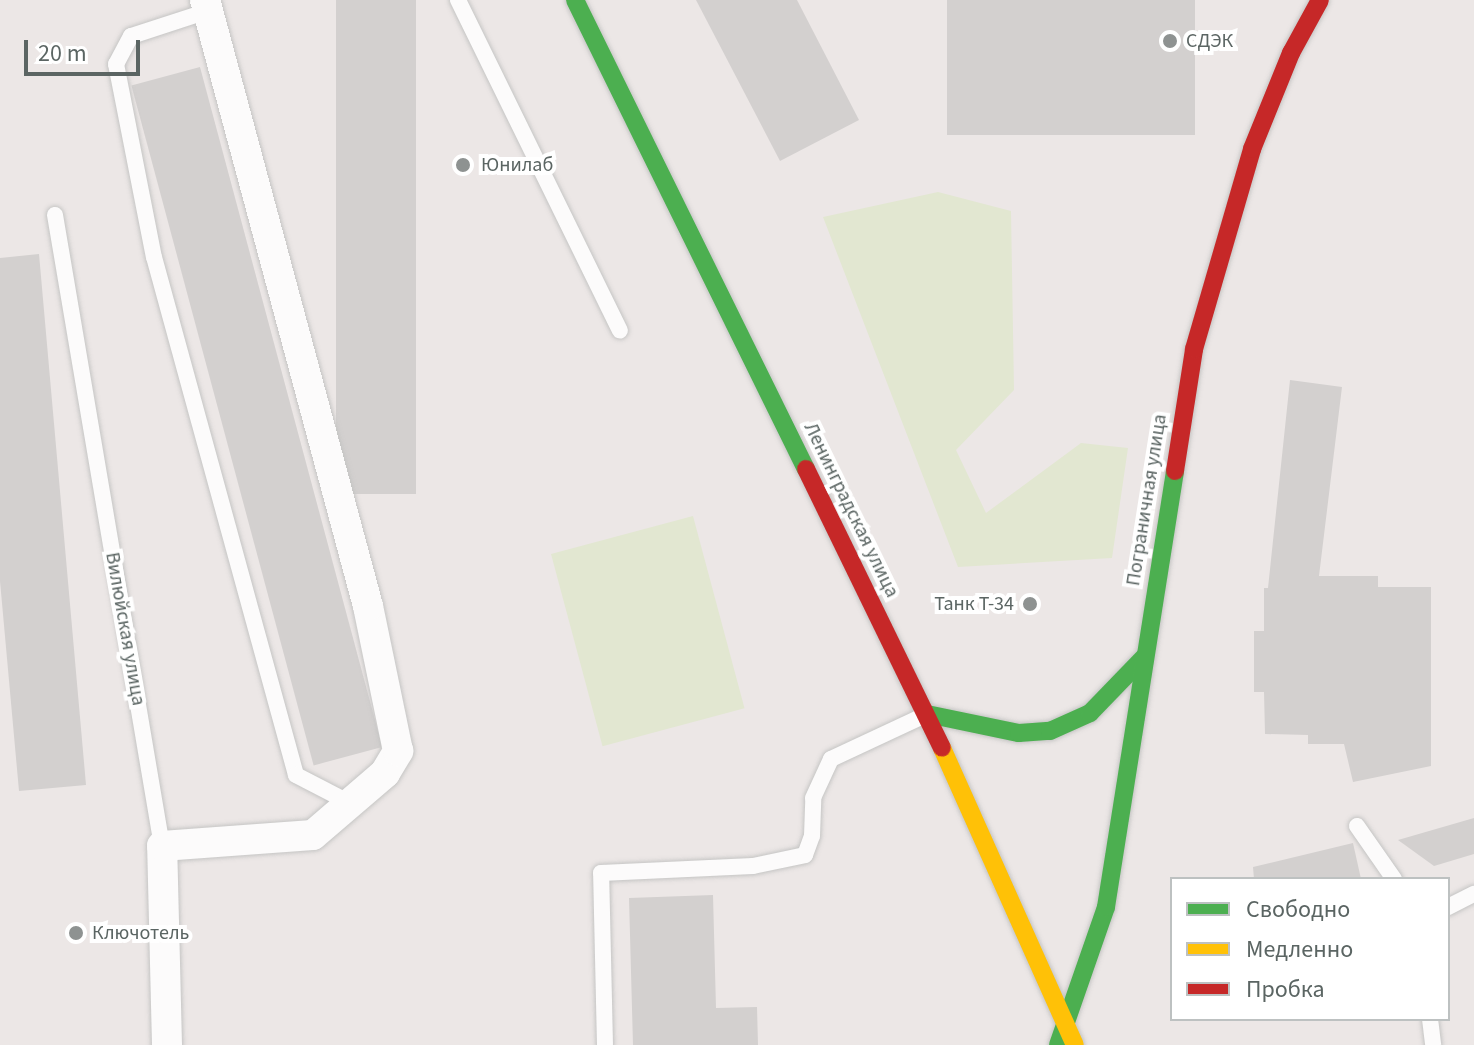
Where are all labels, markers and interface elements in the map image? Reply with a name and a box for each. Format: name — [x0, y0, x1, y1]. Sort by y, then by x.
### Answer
scale bar — [28, 24, 144, 74]
place label: СДЭК — [1186, 29, 1233, 53]
marker: СДЭК — [1161, 32, 1179, 50]
text: 20 m — [38, 36, 87, 71]
place label: Юнилаб — [481, 153, 553, 177]
marker: Юнилаб — [452, 154, 474, 176]
street label: Пограничная улица — [1122, 412, 1172, 588]
street label: Ленинградская улица — [798, 419, 904, 601]
street label: Вилюйская улица — [100, 550, 150, 708]
place label: Танк Т-34 — [934, 592, 1014, 616]
marker: Танк Т-34 — [1021, 595, 1039, 613]
legend — [1170, 877, 1450, 1021]
text: Свободно — [1246, 892, 1350, 927]
place label: Ключотель — [92, 921, 189, 945]
marker: Ключотель — [67, 924, 85, 942]
text: Медленно — [1246, 932, 1353, 967]
text: Пробка — [1246, 972, 1325, 1007]

